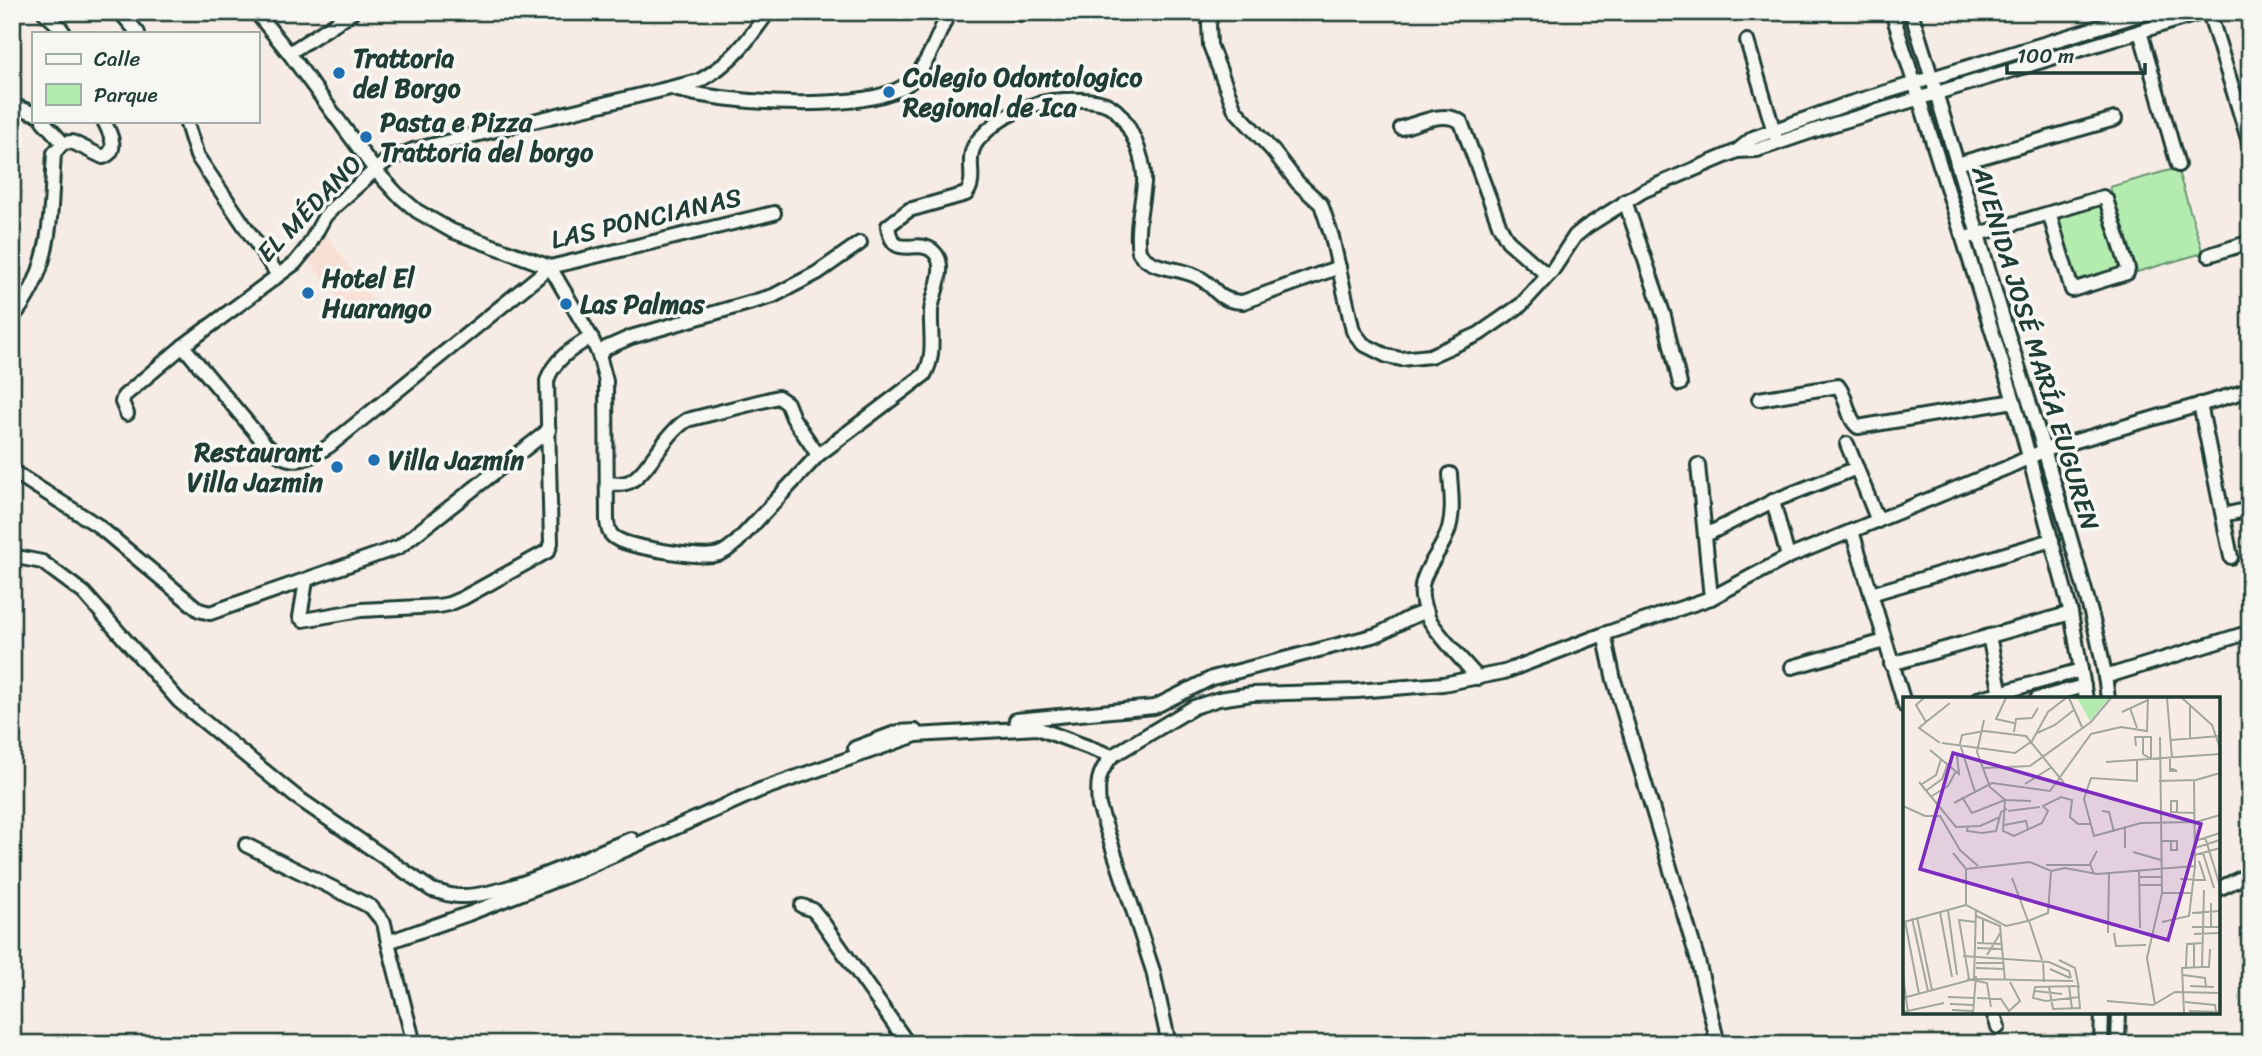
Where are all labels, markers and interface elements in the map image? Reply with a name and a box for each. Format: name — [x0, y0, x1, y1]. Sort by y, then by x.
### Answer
legend — [32, 32, 259, 122]
scale bar — [2007, 32, 2145, 76]
place label: Trattoria del Borgo — [353, 35, 461, 111]
text: 100 m — [2017, 37, 2074, 75]
text: Calle — [94, 40, 141, 78]
place label: Colegio Odontologico Regional de Ica — [902, 54, 1142, 130]
marker: Trattoria del Borgo — [331, 65, 347, 81]
text: Parque — [94, 76, 158, 114]
marker: Colegio Odontologico Regional de Ica — [881, 84, 897, 100]
place label: Pasta e Pizza Trattoria del borgo — [380, 99, 594, 175]
marker: Pasta e Pizza Trattoria del borgo — [358, 129, 374, 145]
street label: EL MÉDANO — [245, 143, 373, 273]
street label: AVENIDA JOSÉ MARÍA EUGUREN — [1958, 159, 2113, 536]
street label: LAS PONCIANAS — [546, 174, 746, 262]
place label: Hotel El Huarango — [322, 255, 432, 331]
place label: Las Palmas — [580, 281, 706, 327]
marker: Hotel El Huarango — [300, 285, 316, 301]
marker: Las Palmas — [558, 296, 574, 312]
place label: Restaurant Villa Jazmin — [187, 429, 324, 505]
place label: Villa Jazmín — [388, 437, 524, 483]
marker: Villa Jazmín — [366, 452, 382, 468]
marker: Restaurant Villa Jazmin — [329, 459, 345, 475]
inset map — [1903, 697, 2220, 1014]

